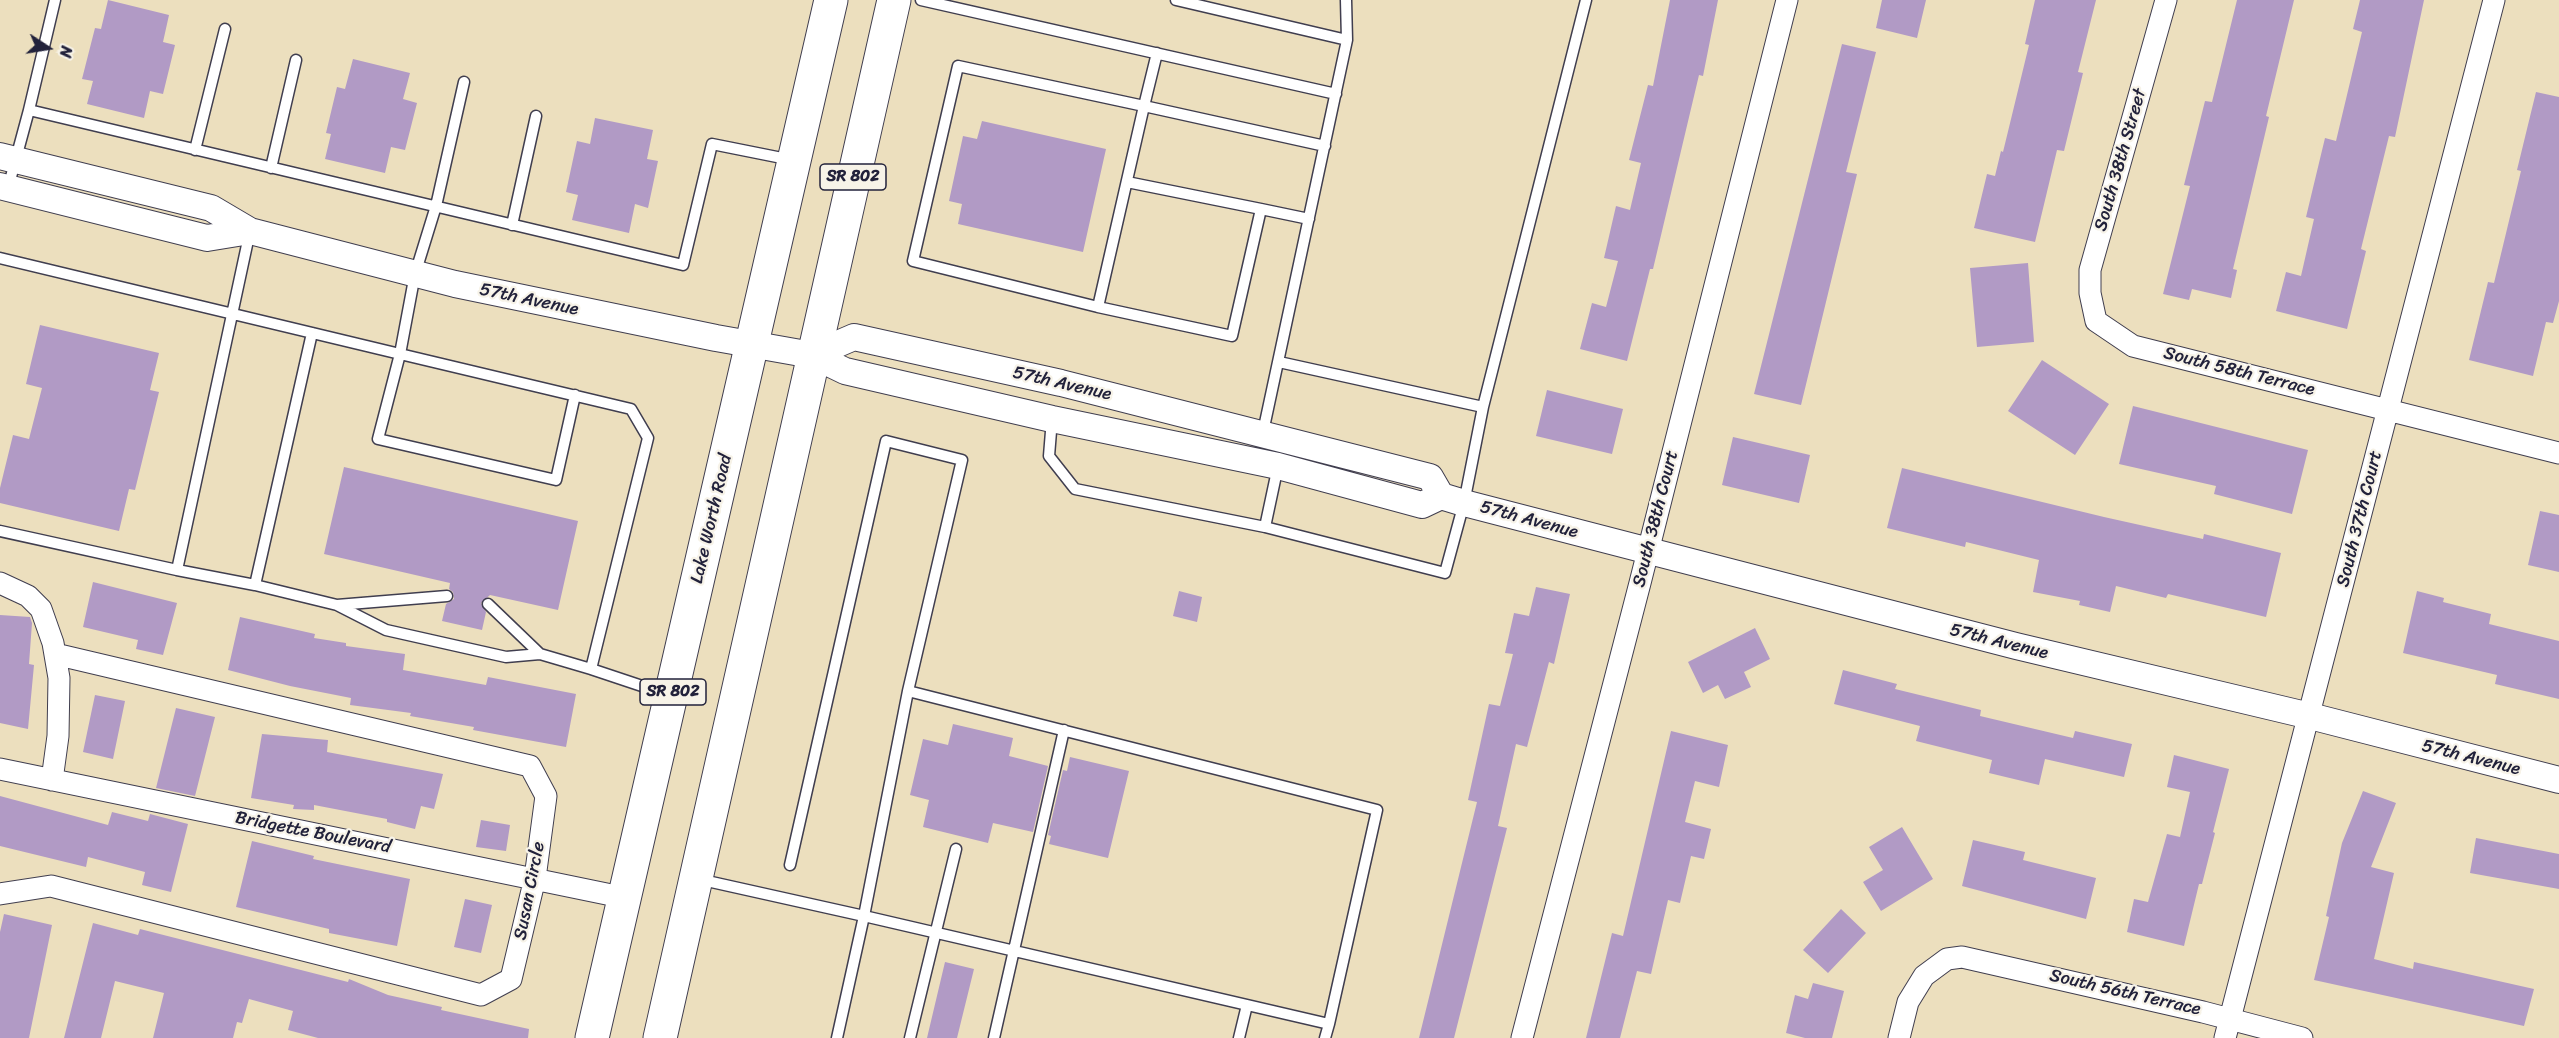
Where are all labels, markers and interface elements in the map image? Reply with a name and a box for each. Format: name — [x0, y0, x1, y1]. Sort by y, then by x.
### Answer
north arrow — [18, 18, 78, 78]
text: N — [51, 43, 81, 60]
street label: South 38th Street — [2090, 86, 2152, 234]
road number: SR 802 — [820, 164, 886, 190]
street label: 57th Avenue — [477, 279, 581, 321]
street label: South 58th Terrace — [2161, 343, 2317, 401]
street label: 57th Avenue — [1011, 362, 1113, 406]
street label: South 38th Court — [1629, 448, 1683, 590]
street label: South 37th Court — [2333, 449, 2387, 589]
street label: Lake Worth Road — [687, 452, 737, 586]
street label: 57th Avenue — [1478, 497, 1580, 543]
street label: 57th Avenue — [1948, 619, 2050, 665]
road number: SR 802 — [640, 679, 706, 705]
street label: 57th Avenue — [2420, 735, 2522, 781]
street label: Bridgette Boulevard — [233, 807, 393, 859]
street label: Susan Circle — [510, 840, 550, 942]
street label: South 56th Terrace — [2047, 965, 2203, 1021]

